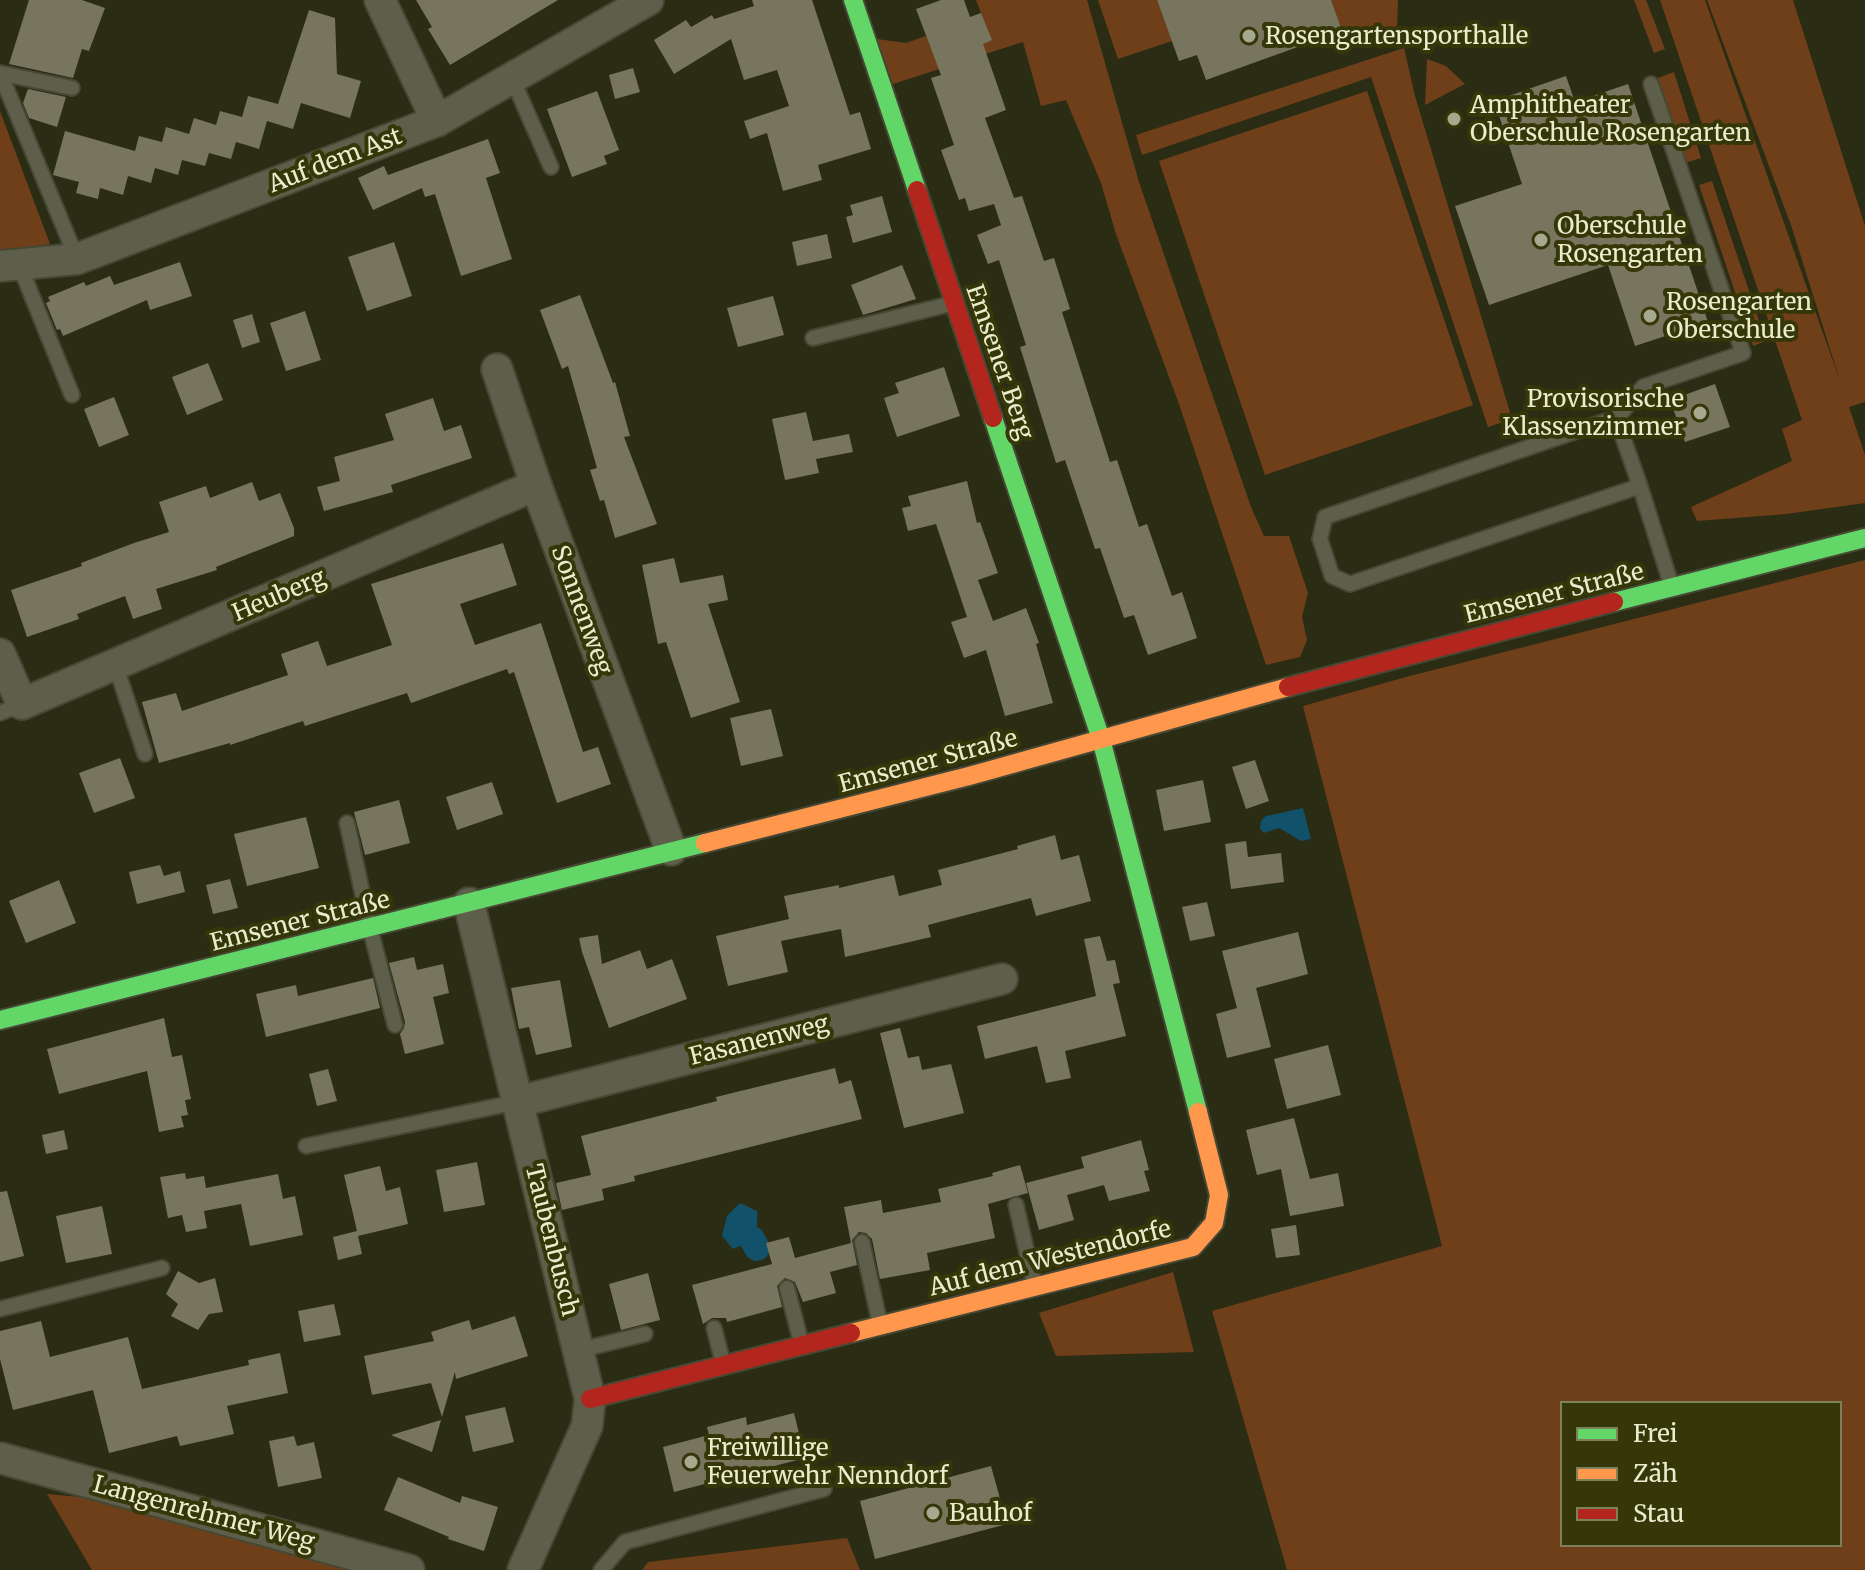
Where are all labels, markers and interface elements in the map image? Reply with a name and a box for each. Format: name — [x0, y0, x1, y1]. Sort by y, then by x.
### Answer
place label: Rosengartensporthalle — [1265, 20, 1528, 51]
marker: Rosengartensporthalle — [1240, 27, 1258, 45]
place label: Amphitheater Oberschule Rosengarten — [1469, 89, 1751, 148]
marker: Amphitheater Oberschule Rosengarten — [1445, 110, 1463, 128]
street label: Auf dem Ast — [263, 120, 407, 200]
place label: Oberschule Rosengarten — [1557, 210, 1703, 269]
marker: Oberschule Rosengarten — [1532, 231, 1550, 249]
street label: Emsener Berg — [959, 280, 1042, 444]
place label: Rosengarten Oberschule — [1666, 286, 1812, 345]
marker: Rosengarten Oberschule — [1641, 307, 1659, 325]
place label: Provisorische Klassenzimmer — [1502, 383, 1684, 442]
marker: Provisorische Klassenzimmer — [1691, 404, 1709, 422]
street label: Sonnenweg — [545, 541, 620, 679]
street label: Emsener Straße — [1461, 555, 1647, 630]
street label: Heuberg — [227, 561, 331, 628]
street label: Emsener Straße — [835, 722, 1021, 799]
street label: Emsener Straße — [207, 883, 393, 958]
street label: Fasanenweg — [686, 1007, 832, 1072]
street label: Taubenbusch — [519, 1161, 586, 1319]
street label: Auf dem Westendorfe — [925, 1212, 1174, 1303]
legend — [1561, 1402, 1841, 1546]
text: Frei — [1633, 1418, 1678, 1449]
place label: Freiwillige Feuerwehr Nenndorf — [707, 1432, 949, 1491]
marker: Freiwillige Feuerwehr Nenndorf — [682, 1453, 700, 1471]
text: Zäh — [1633, 1458, 1678, 1489]
street label: Langenrehmer Weg — [90, 1468, 319, 1557]
place label: Bauhof — [949, 1497, 1033, 1528]
text: Stau — [1633, 1498, 1684, 1529]
marker: Bauhof — [924, 1504, 942, 1522]

